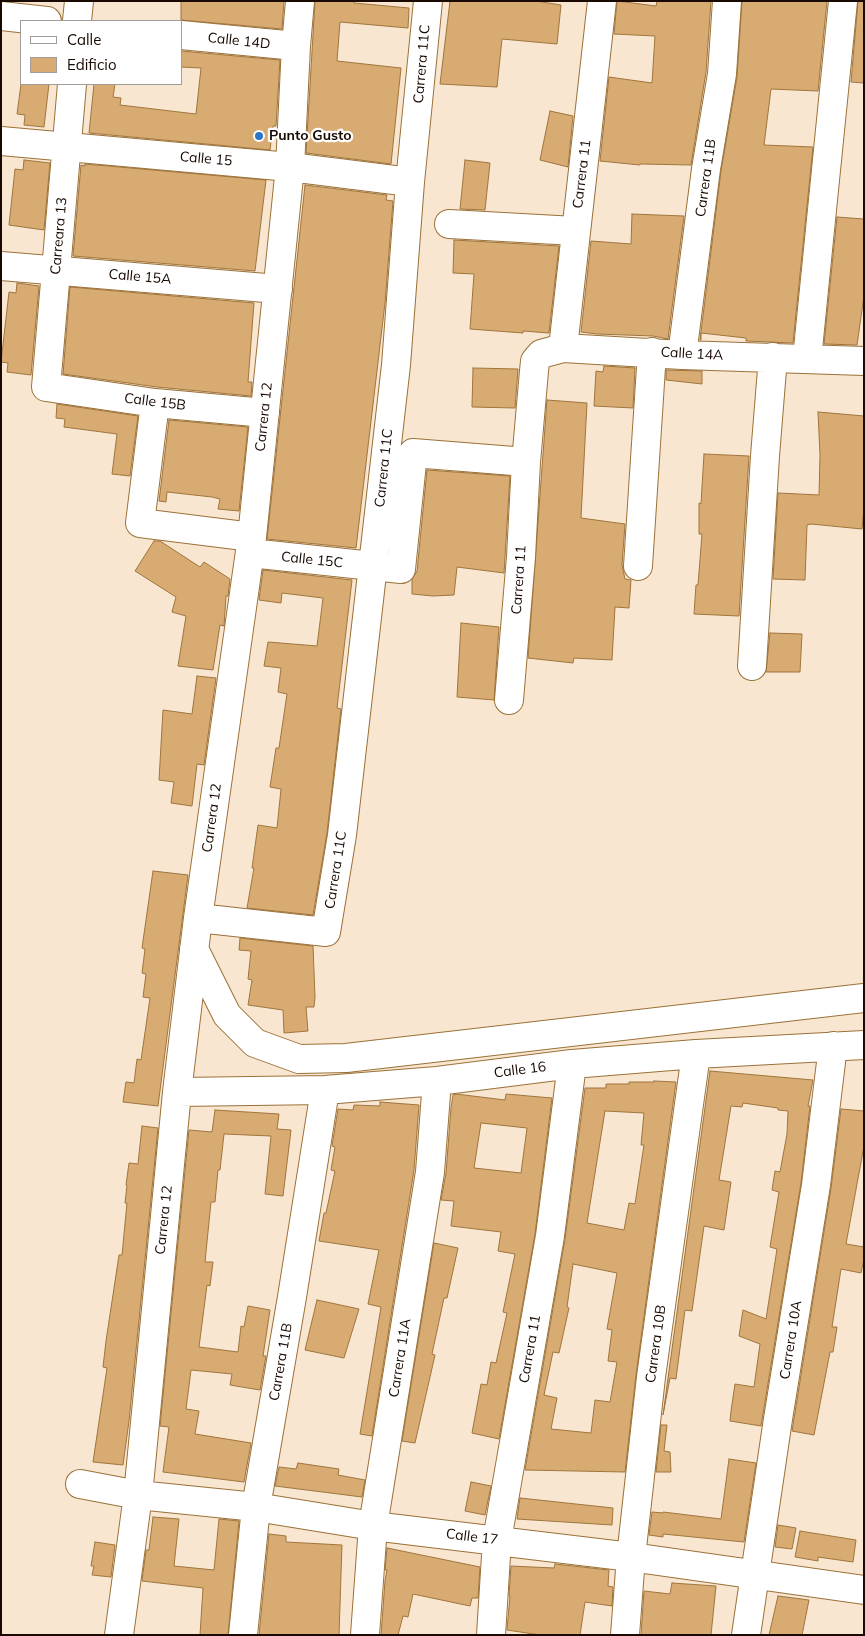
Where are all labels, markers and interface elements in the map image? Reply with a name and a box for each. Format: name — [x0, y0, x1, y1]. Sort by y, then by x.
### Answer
legend — [20, 20, 182, 85]
street label: Carrera 11C — [410, 24, 434, 104]
street label: Calle 14D — [207, 29, 271, 53]
text: Calle — [67, 30, 101, 49]
text: Edificio — [67, 55, 117, 74]
place label: Punto Gusto — [269, 128, 352, 144]
marker: Punto Gusto — [253, 130, 265, 142]
street label: Carrera 11B — [692, 138, 720, 218]
street label: Carrera 11 — [569, 139, 595, 209]
street label: Calle 15 — [179, 148, 233, 170]
street label: Carreara 13 — [47, 197, 71, 275]
street label: Calle 15A — [108, 266, 172, 288]
street label: Calle 14A — [660, 344, 724, 364]
street label: Carrera 12 — [252, 382, 276, 452]
street label: Calle 15B — [123, 390, 187, 414]
street label: Carrera 11C — [372, 428, 396, 508]
street label: Carrera 11 — [508, 545, 530, 615]
street label: Calle 15C — [280, 548, 344, 572]
street label: Carrera 12 — [199, 783, 225, 853]
street label: Carrera 11C — [322, 830, 350, 910]
street label: Calle 16 — [493, 1058, 547, 1082]
street label: Carrera 12 — [152, 1185, 176, 1255]
street label: Carrera 10A — [776, 1299, 806, 1381]
street label: Carrera 10B — [642, 1304, 670, 1384]
street label: Carrera 11 — [516, 1313, 544, 1385]
street label: Carrera 11A — [385, 1317, 415, 1399]
street label: Carrera 11B — [266, 1322, 296, 1402]
street label: Calle 17 — [445, 1525, 499, 1549]

